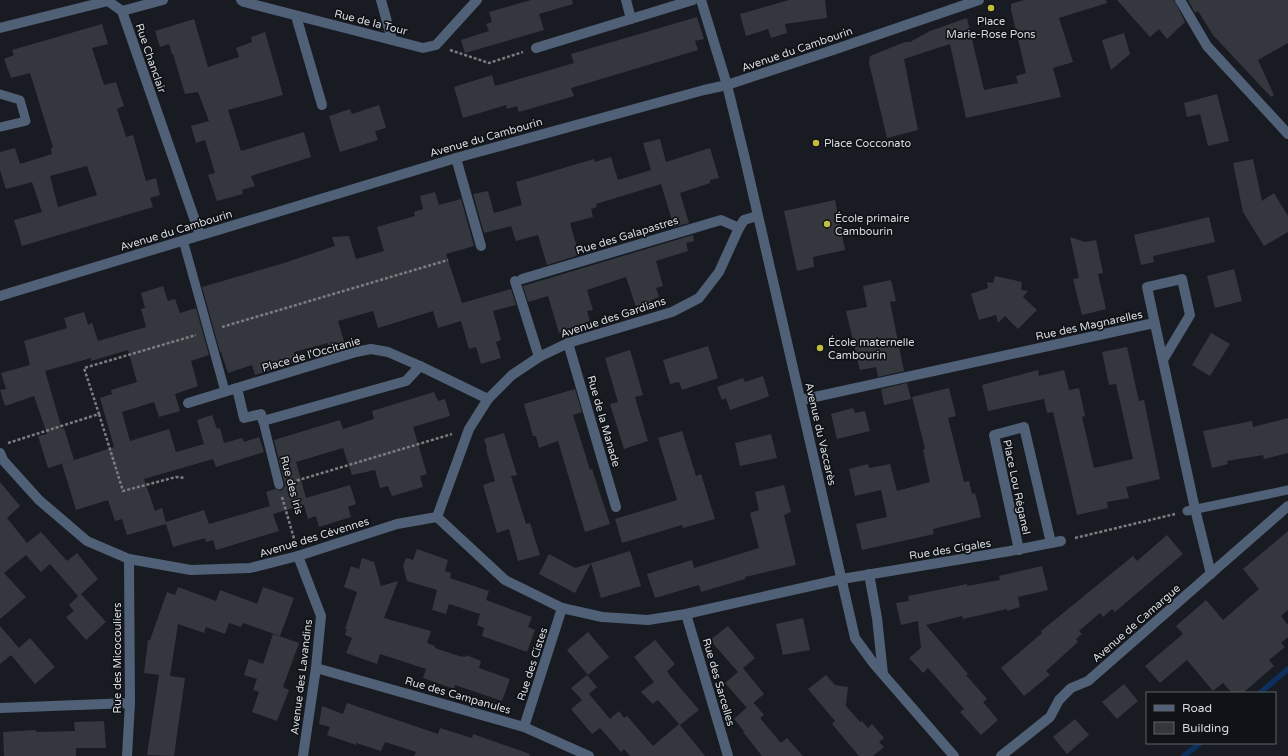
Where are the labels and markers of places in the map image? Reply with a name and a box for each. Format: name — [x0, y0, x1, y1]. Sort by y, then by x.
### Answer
marker: Place Marie-Rose Pons — [986, 3, 996, 13]
place label: Place Marie-Rose Pons — [946, 15, 1036, 41]
place label: Place Cocconato — [824, 137, 912, 150]
marker: Place Cocconato — [811, 138, 821, 148]
place label: École primaire Cambourin — [835, 211, 909, 238]
marker: École primaire Cambourin — [822, 219, 832, 229]
place label: École maternelle Cambourin — [828, 335, 915, 362]
marker: École maternelle Cambourin — [815, 343, 825, 353]

